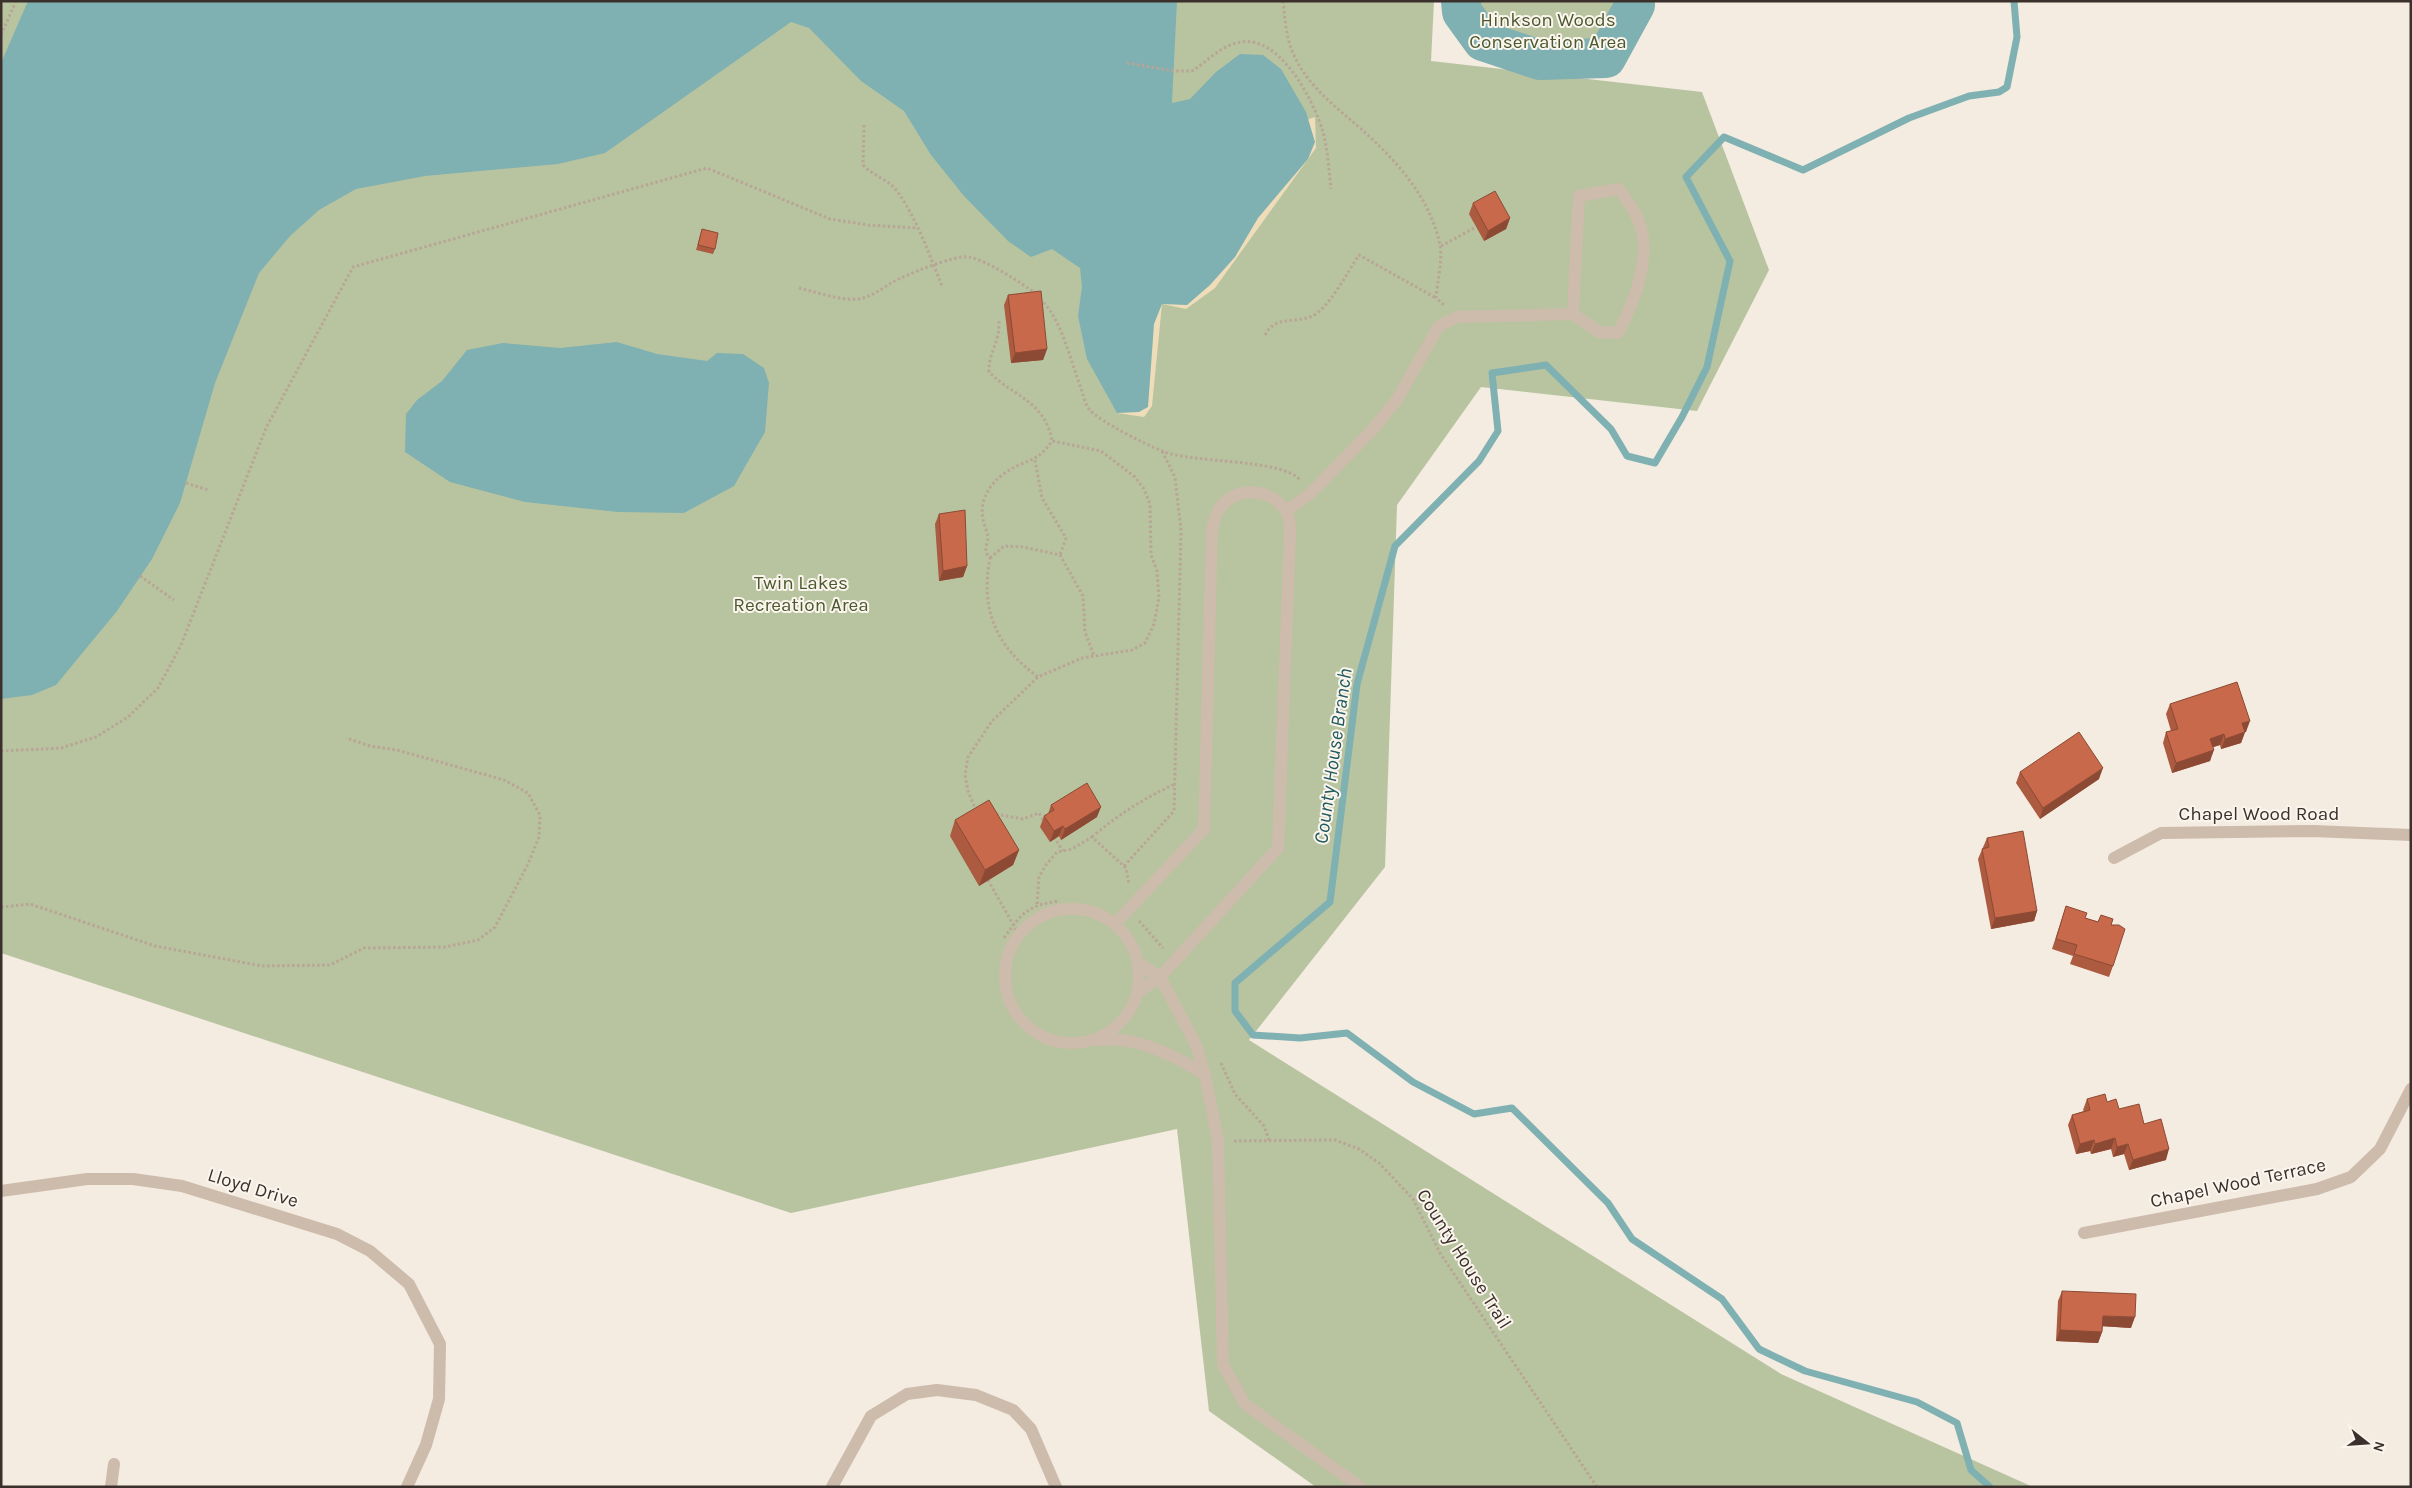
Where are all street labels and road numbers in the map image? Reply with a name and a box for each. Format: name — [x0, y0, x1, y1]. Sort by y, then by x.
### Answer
street label: Chapel Wood Road — [2179, 803, 2339, 825]
street label: Chapel Wood Terrace — [2148, 1154, 2328, 1212]
street label: Lloyd Drive — [205, 1164, 301, 1212]
street label: County House Trail — [1412, 1185, 1516, 1333]

